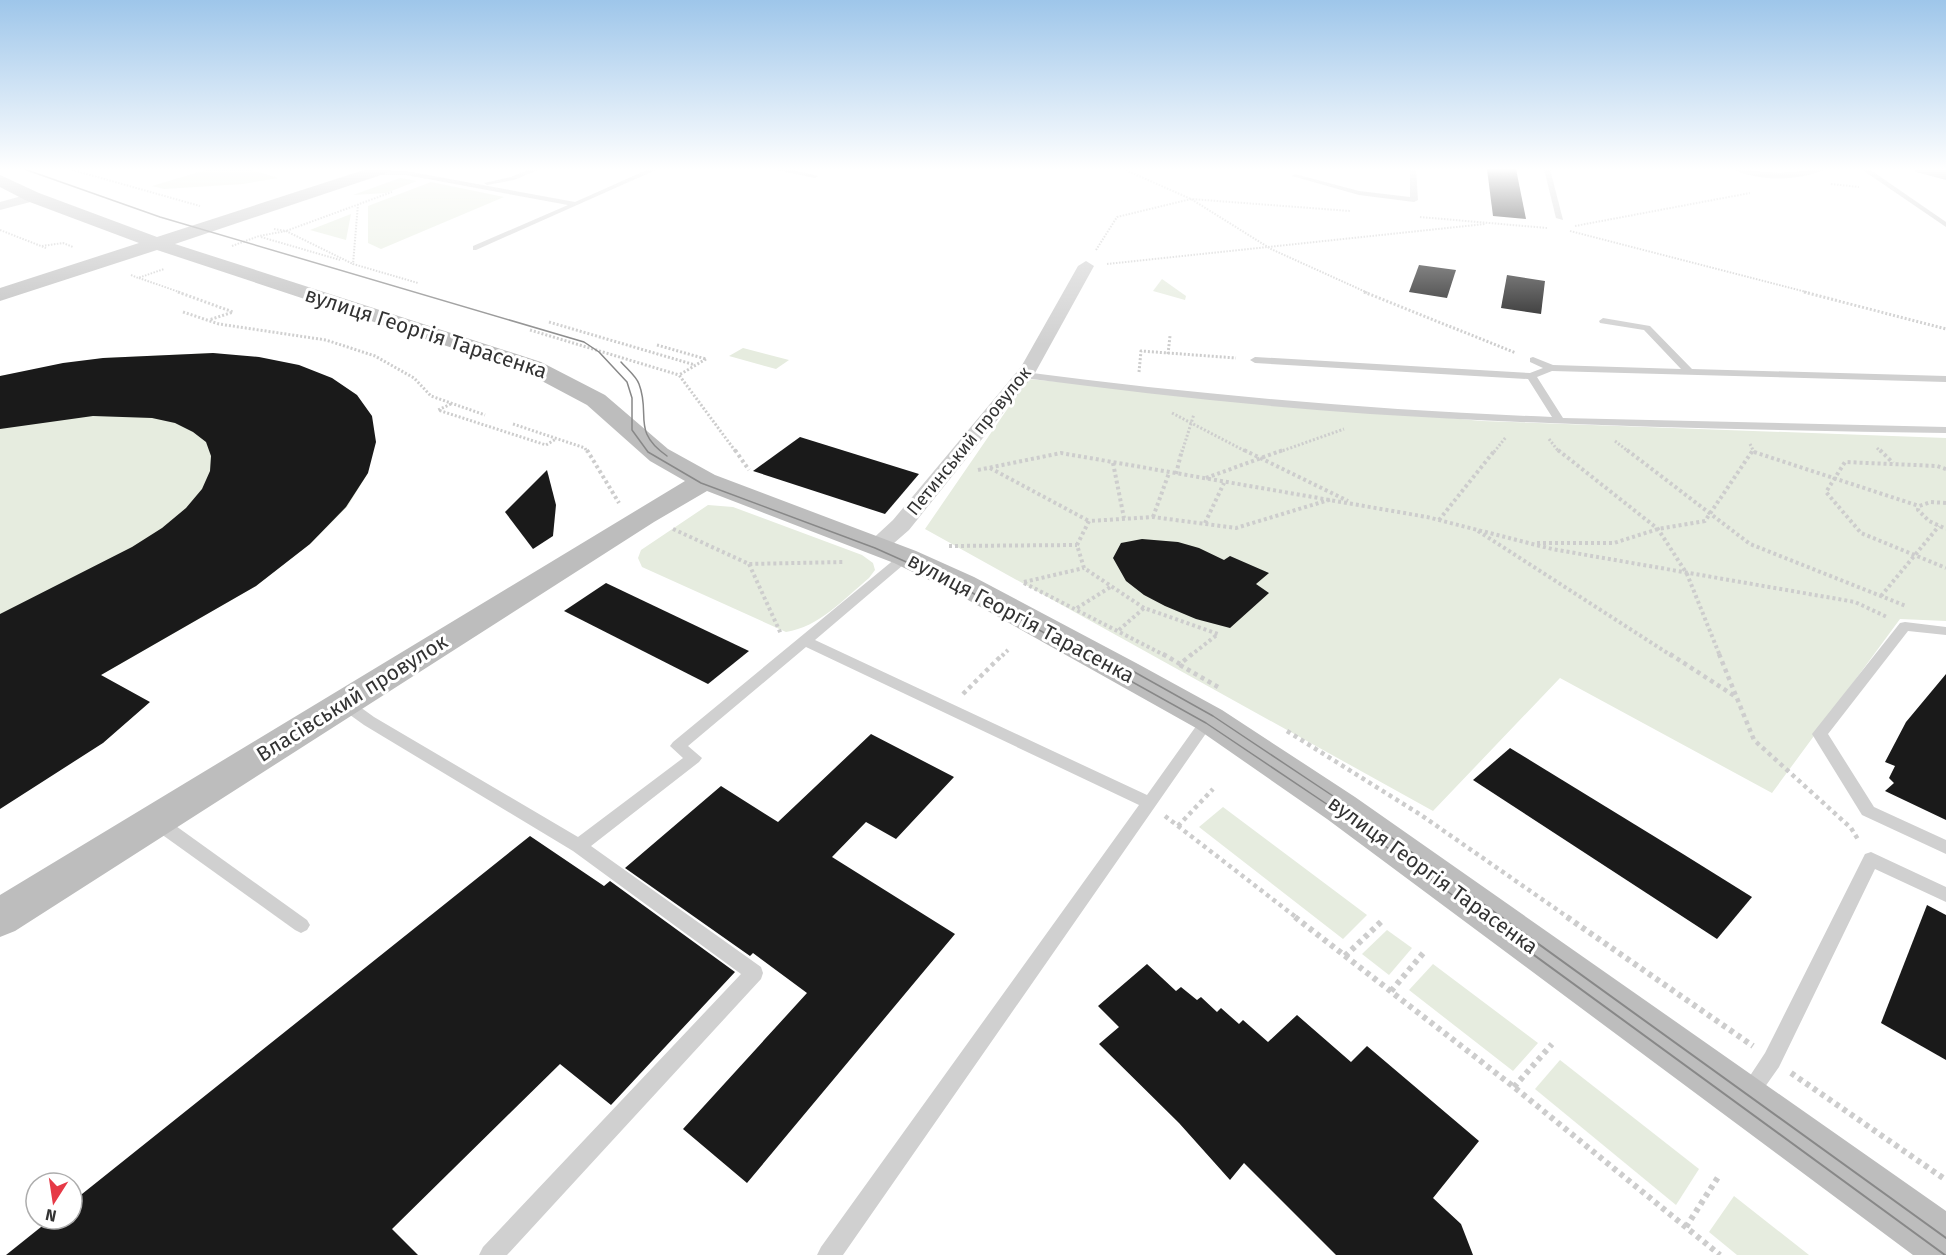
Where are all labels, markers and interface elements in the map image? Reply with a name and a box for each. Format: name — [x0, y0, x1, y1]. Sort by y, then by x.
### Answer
street label: вулиця Георгія Тарасенка — [302, 282, 550, 384]
street label: Петинський провулок — [902, 362, 1036, 520]
street label: вулиця Георгія Тарасенка — [903, 547, 1139, 689]
street label: Власівський провулок — [252, 628, 453, 767]
street label: вулиця Георгія Тарасенка — [1323, 790, 1543, 960]
north arrow — [24, 1171, 84, 1231]
text: N — [44, 1205, 58, 1226]

